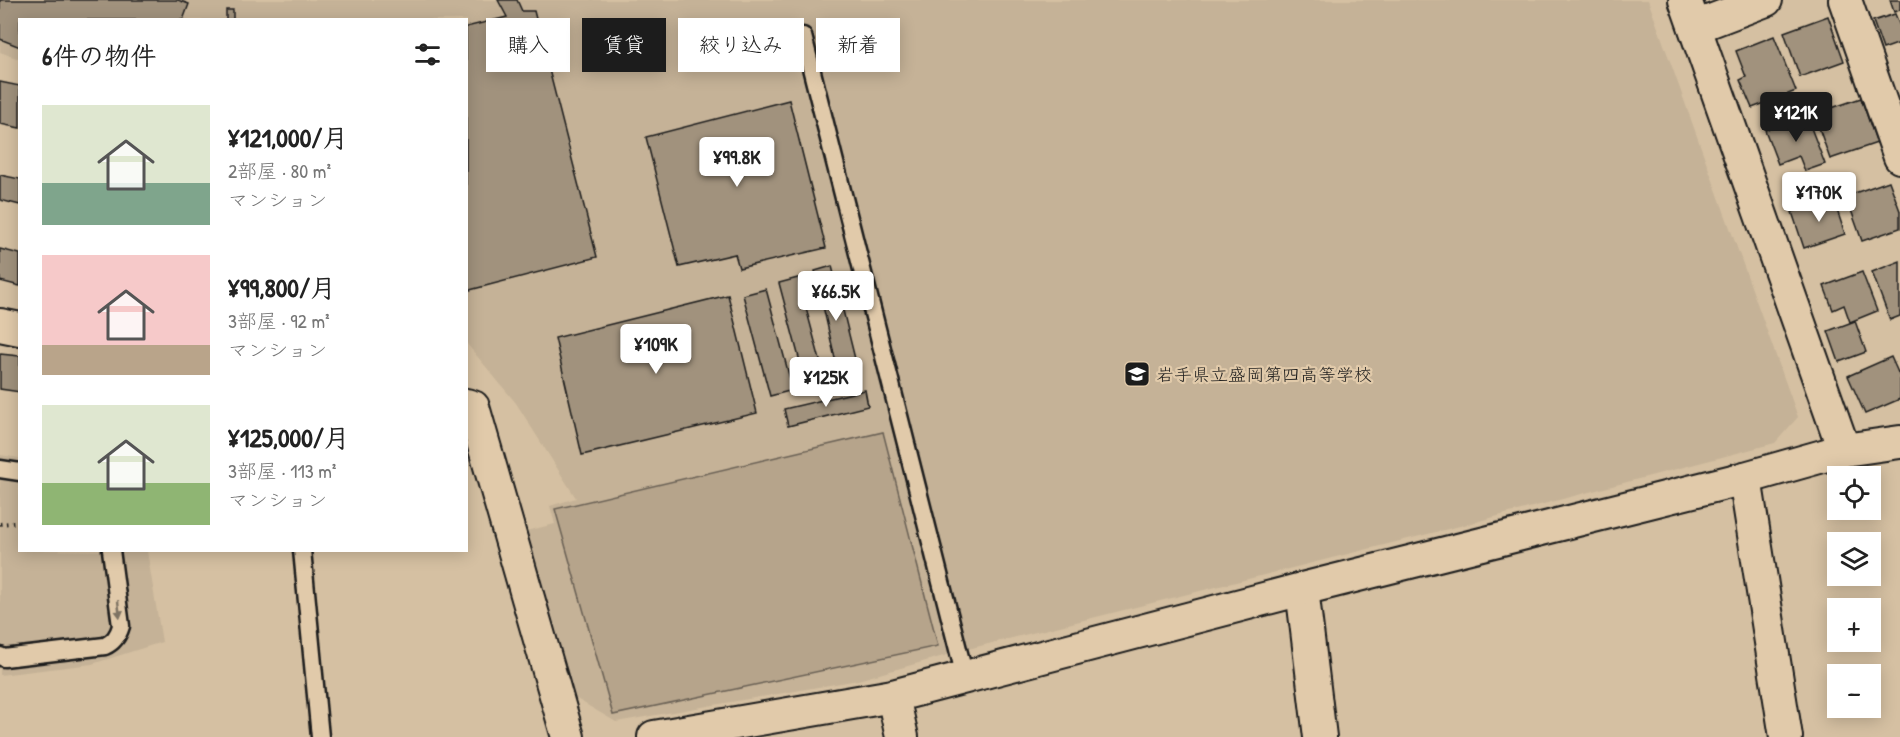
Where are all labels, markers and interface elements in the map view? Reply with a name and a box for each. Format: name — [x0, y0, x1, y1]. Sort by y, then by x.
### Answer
chip: 購入 — [486, 18, 570, 72]
chip: 賃貸 — [582, 18, 666, 72]
chip: 絞り込み — [678, 18, 804, 72]
chip: 新着 — [816, 18, 900, 72]
text: 6件の物件 — [42, 38, 156, 73]
icon: filters — [411, 38, 444, 71]
pin: ¥121K — [1754, 92, 1838, 143]
text: ¥121K — [1774, 98, 1818, 125]
text: ¥121,000/月 — [228, 120, 348, 155]
icon: home — [90, 129, 162, 201]
pin: ¥99.8K — [688, 137, 786, 188]
text: ¥99.8K — [713, 143, 761, 170]
text: 2部屋 · 80 m² — [228, 157, 331, 184]
pin: ¥170K — [1777, 172, 1861, 223]
text: ¥170K — [1796, 178, 1842, 205]
text: マンション — [228, 186, 327, 213]
text: ¥99,800/月 — [228, 270, 336, 305]
pin: ¥66.5K — [787, 271, 885, 322]
text: ¥66.5K — [812, 277, 860, 304]
icon: home — [90, 279, 162, 351]
text: 3部屋 · 92 m² — [228, 307, 330, 334]
pin: ¥109K — [614, 324, 698, 375]
text: ¥109K — [634, 330, 678, 357]
text: マンション — [228, 336, 327, 363]
pin: ¥125K — [784, 357, 868, 408]
school or university icon: 岩手県立盛岡第四高等学校 — [1122, 359, 1152, 389]
place label: 岩手県立盛岡第四高等学校 — [1156, 362, 1372, 387]
text: ¥125K — [804, 363, 848, 390]
text: ¥125,000/月 — [228, 420, 350, 455]
icon: home — [90, 429, 162, 501]
text: 3部屋 · 113 m² — [228, 457, 336, 484]
map controls — [1827, 466, 1881, 718]
button: locate — [1827, 466, 1881, 520]
text: マンション — [228, 486, 327, 513]
button: layers — [1827, 532, 1881, 586]
button: + — [1827, 598, 1881, 652]
one-way arrow — [114, 599, 123, 618]
button: − — [1827, 664, 1881, 718]

